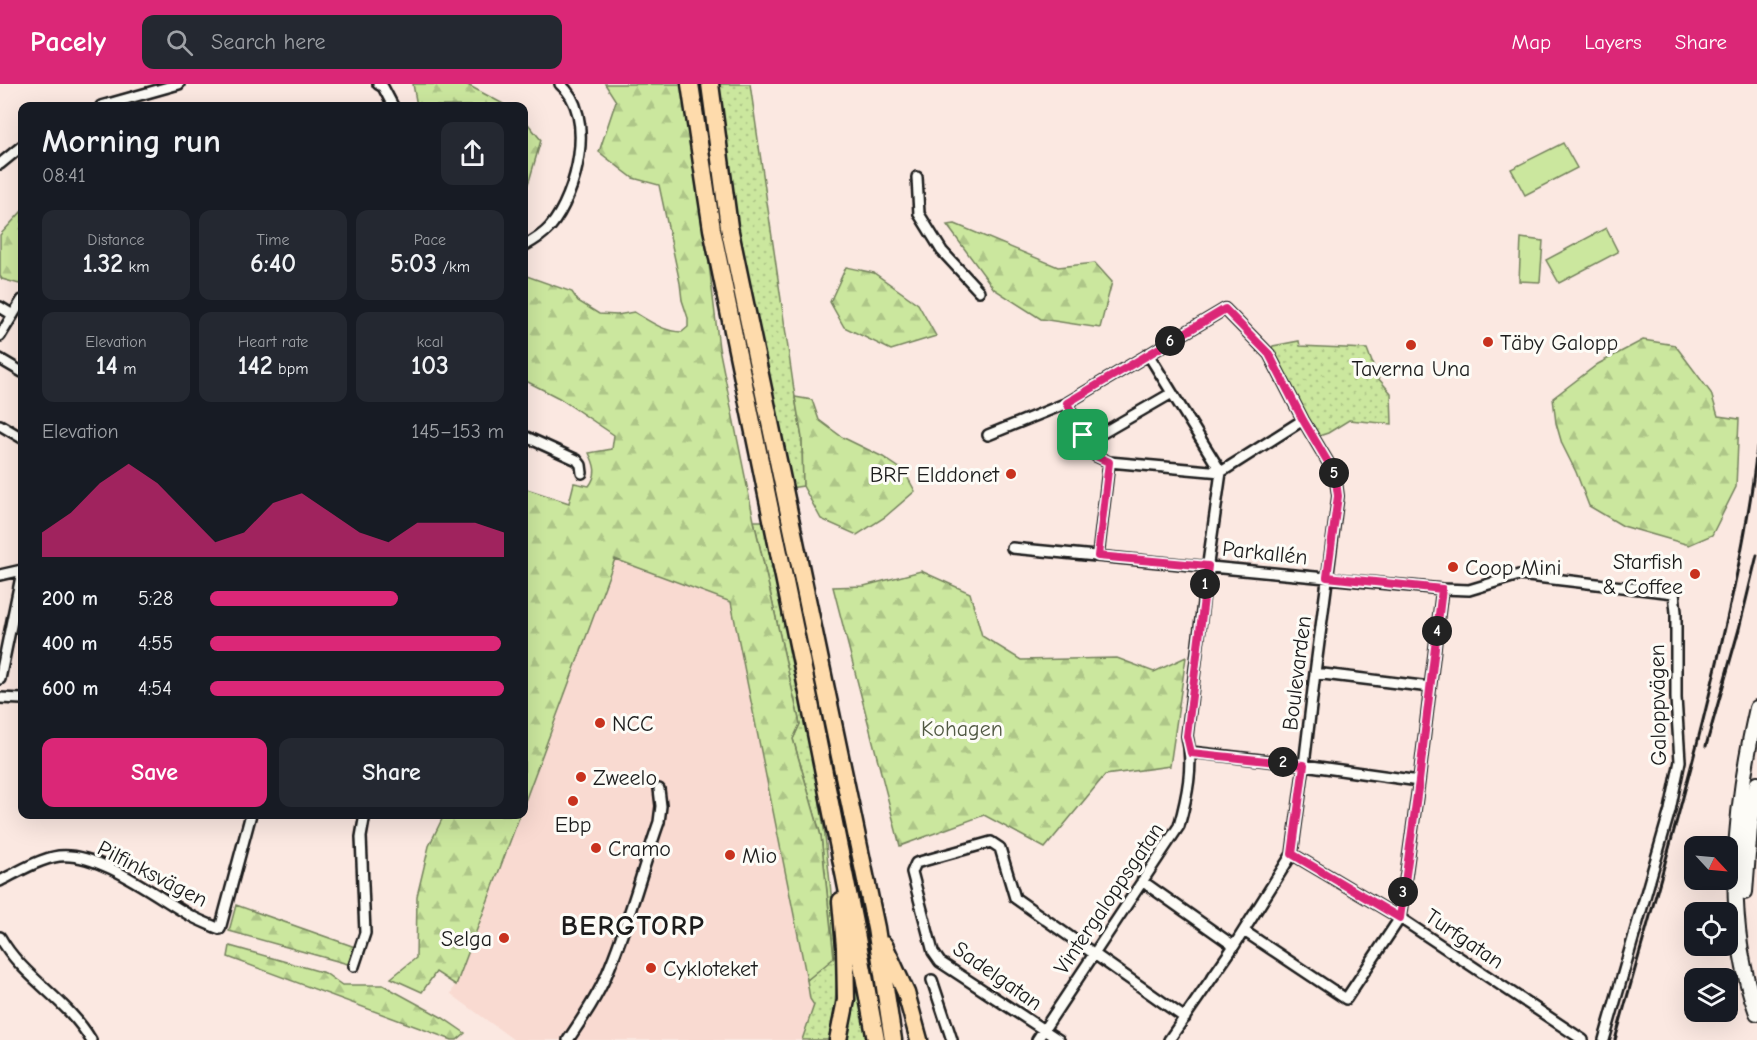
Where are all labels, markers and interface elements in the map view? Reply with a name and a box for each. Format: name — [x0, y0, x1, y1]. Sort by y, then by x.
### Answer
search box — [142, 15, 562, 69]
text: Pacely — [30, 26, 106, 58]
icon: search — [163, 26, 196, 59]
text: Search here — [211, 29, 326, 55]
text: Map — [1512, 30, 1551, 54]
text: Layers — [1584, 30, 1642, 54]
text: Share — [1675, 30, 1727, 54]
text: Morning run — [42, 122, 221, 160]
button: share — [441, 122, 504, 185]
text: 08:41 — [42, 164, 86, 187]
text: Distance — [87, 231, 145, 249]
text: Time — [256, 231, 290, 249]
text: Pace — [414, 231, 446, 249]
text: 1.32 — [82, 249, 123, 279]
text: 6:40 — [250, 249, 296, 279]
text: 5:03 — [390, 249, 437, 279]
text: km — [123, 258, 150, 276]
text: /km — [437, 258, 470, 276]
pin: 6 — [1155, 326, 1185, 356]
place label: Täby Galopp — [1500, 330, 1618, 356]
text: 6 — [1166, 332, 1174, 350]
text: Elevation — [85, 333, 147, 351]
text: Heart rate — [238, 333, 308, 351]
text: kcal — [417, 333, 443, 351]
marker: Täby Galopp — [1481, 335, 1495, 349]
marker: Taverna Una — [1404, 338, 1418, 352]
text: 14 — [96, 351, 118, 381]
text: 142 — [238, 351, 273, 381]
text: 103 — [411, 351, 449, 381]
place label: Taverna Una — [1352, 356, 1470, 382]
text: m — [118, 360, 136, 378]
text: bpm — [273, 360, 308, 378]
pin — [1057, 409, 1108, 460]
icon: arrive — [1066, 418, 1099, 451]
text: Elevation — [42, 420, 119, 443]
text: 145–153 m — [412, 420, 504, 443]
pin: 5 — [1319, 458, 1349, 488]
place label: BRF Elddonet — [870, 462, 1000, 488]
text: 5 — [1330, 464, 1338, 482]
marker: BRF Elddonet — [1004, 467, 1018, 481]
street label: Parkallén — [1221, 536, 1309, 570]
place label: Starfish & Coffee — [1603, 549, 1683, 600]
place label: Coop Mini — [1465, 555, 1561, 581]
marker: Coop Mini — [1446, 560, 1460, 574]
marker: Starfish & Coffee — [1688, 567, 1702, 581]
pin: 1 — [1190, 569, 1220, 599]
text: 1 — [1202, 575, 1208, 593]
text: 200 m — [42, 587, 98, 610]
text: 5:28 — [138, 587, 173, 610]
street label: Boulevarden — [1277, 614, 1317, 732]
pin: 4 — [1422, 616, 1452, 646]
text: 4 — [1433, 622, 1441, 640]
text: 400 m — [42, 632, 97, 655]
text: 4:55 — [138, 632, 173, 655]
street label: Galoppvägen — [1644, 644, 1672, 766]
text: 600 m — [42, 677, 98, 700]
text: 4:54 — [138, 677, 172, 700]
place label: NCC — [612, 711, 654, 737]
marker: NCC — [593, 716, 607, 730]
park label: Kohagen — [921, 716, 1003, 742]
button: Save — [42, 738, 267, 807]
button: Share — [279, 738, 504, 807]
pin: 2 — [1268, 747, 1298, 777]
text: 2 — [1279, 753, 1287, 771]
place label: Zweelo — [593, 765, 657, 791]
marker: Zweelo — [574, 770, 588, 784]
marker: Ebp — [566, 794, 580, 808]
place label: Ebp — [555, 812, 591, 838]
street label: Vintergaloppsgatan — [1048, 818, 1169, 979]
street label: Pilfinksvägen — [93, 835, 212, 913]
place label: Cramo — [608, 836, 671, 862]
north arrow — [1684, 836, 1738, 890]
map controls — [1684, 836, 1738, 1022]
marker: Cramo — [589, 841, 603, 855]
place label: Mio — [742, 843, 777, 869]
marker: Mio — [723, 848, 737, 862]
pin: 3 — [1388, 877, 1418, 907]
text: 3 — [1399, 883, 1407, 901]
button: locate — [1684, 902, 1738, 956]
street label: Turfgatan — [1420, 903, 1509, 975]
district label: BERGTORP — [561, 910, 705, 942]
place label: Selga — [441, 926, 492, 952]
marker: Selga — [497, 931, 511, 945]
street label: Sadelgatan — [948, 936, 1047, 1016]
place label: Cykloteket — [663, 956, 758, 982]
marker: Cykloteket — [644, 961, 658, 975]
button: layers — [1684, 968, 1738, 1022]

